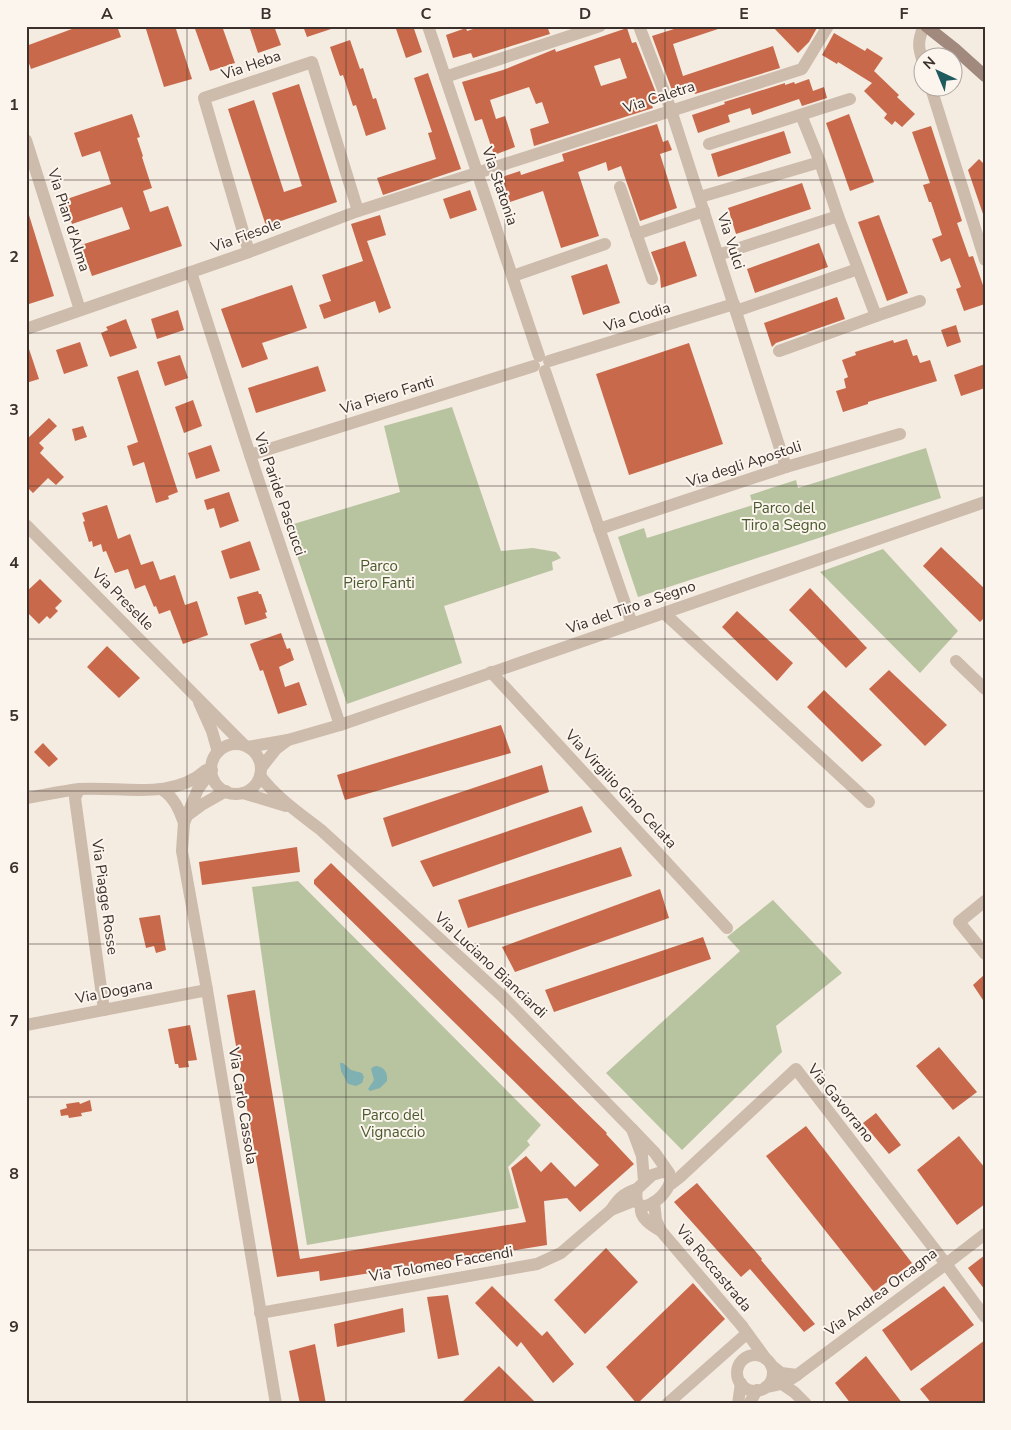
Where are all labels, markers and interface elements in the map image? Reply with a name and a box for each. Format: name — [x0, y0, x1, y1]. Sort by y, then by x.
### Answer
text: A — [101, 3, 113, 25]
text: B — [260, 3, 272, 25]
text: C — [421, 3, 432, 25]
text: D — [579, 3, 591, 25]
text: E — [739, 3, 749, 25]
text: F — [900, 3, 909, 25]
street label: Via Heba — [218, 45, 283, 85]
north arrow — [914, 48, 964, 98]
text: N — [919, 53, 940, 73]
street label: Via Caletra — [620, 76, 697, 118]
text: 1 — [9, 94, 19, 116]
street label: Via Statonia — [477, 143, 523, 228]
street label: Via Pian d'Alma — [43, 165, 95, 274]
street label: Via Vulci — [712, 209, 750, 272]
street label: Via Fiesole — [207, 213, 284, 257]
text: 2 — [9, 246, 19, 268]
street label: Via Clodia — [600, 297, 673, 337]
street label: Via Piero Fanti — [337, 371, 436, 419]
text: 3 — [9, 399, 19, 421]
street label: Via Paride Pascucci — [249, 429, 310, 558]
street label: Via degli Apostoli — [683, 436, 804, 492]
park label: Parco del Tiro a Segno — [742, 498, 826, 535]
text: 4 — [9, 552, 19, 574]
park label: Parco Piero Fanti — [343, 556, 415, 593]
street label: Via Preselle — [87, 563, 158, 634]
street label: Via del Tiro a Segno — [563, 576, 698, 639]
text: 5 — [9, 705, 19, 727]
street label: Via Virgilio Gino Celata — [560, 725, 681, 853]
street label: Via Piagge Rosse — [87, 837, 123, 956]
text: 6 — [9, 857, 19, 879]
street label: Via Luciano Bianciardi — [430, 907, 552, 1022]
street label: Via Dogana — [73, 974, 154, 1008]
text: 7 — [9, 1010, 19, 1032]
street label: Via Carlo Cassola — [224, 1045, 262, 1166]
street label: Via Gavorrano — [802, 1059, 879, 1147]
park label: Parco del Vignaccio — [360, 1105, 425, 1142]
text: 8 — [9, 1163, 19, 1185]
street label: Via Roccastrada — [671, 1220, 756, 1316]
street label: Via Tolomeo Faccendi — [367, 1241, 515, 1287]
street label: Via Andrea Orcagna — [820, 1243, 941, 1341]
text: 9 — [9, 1316, 19, 1338]

